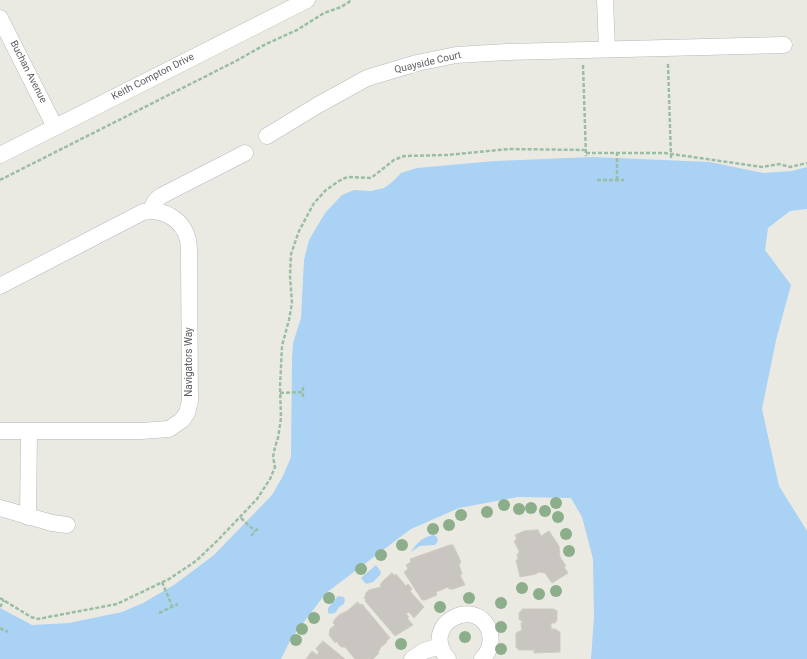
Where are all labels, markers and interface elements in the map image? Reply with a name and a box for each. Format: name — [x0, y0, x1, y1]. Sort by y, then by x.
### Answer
street label: Buchan Avenue — [7, 39, 49, 105]
street label: Quayside Court — [393, 49, 463, 77]
street label: Keith Compton Drive — [110, 51, 196, 103]
street label: Navigators Way — [183, 327, 195, 397]

